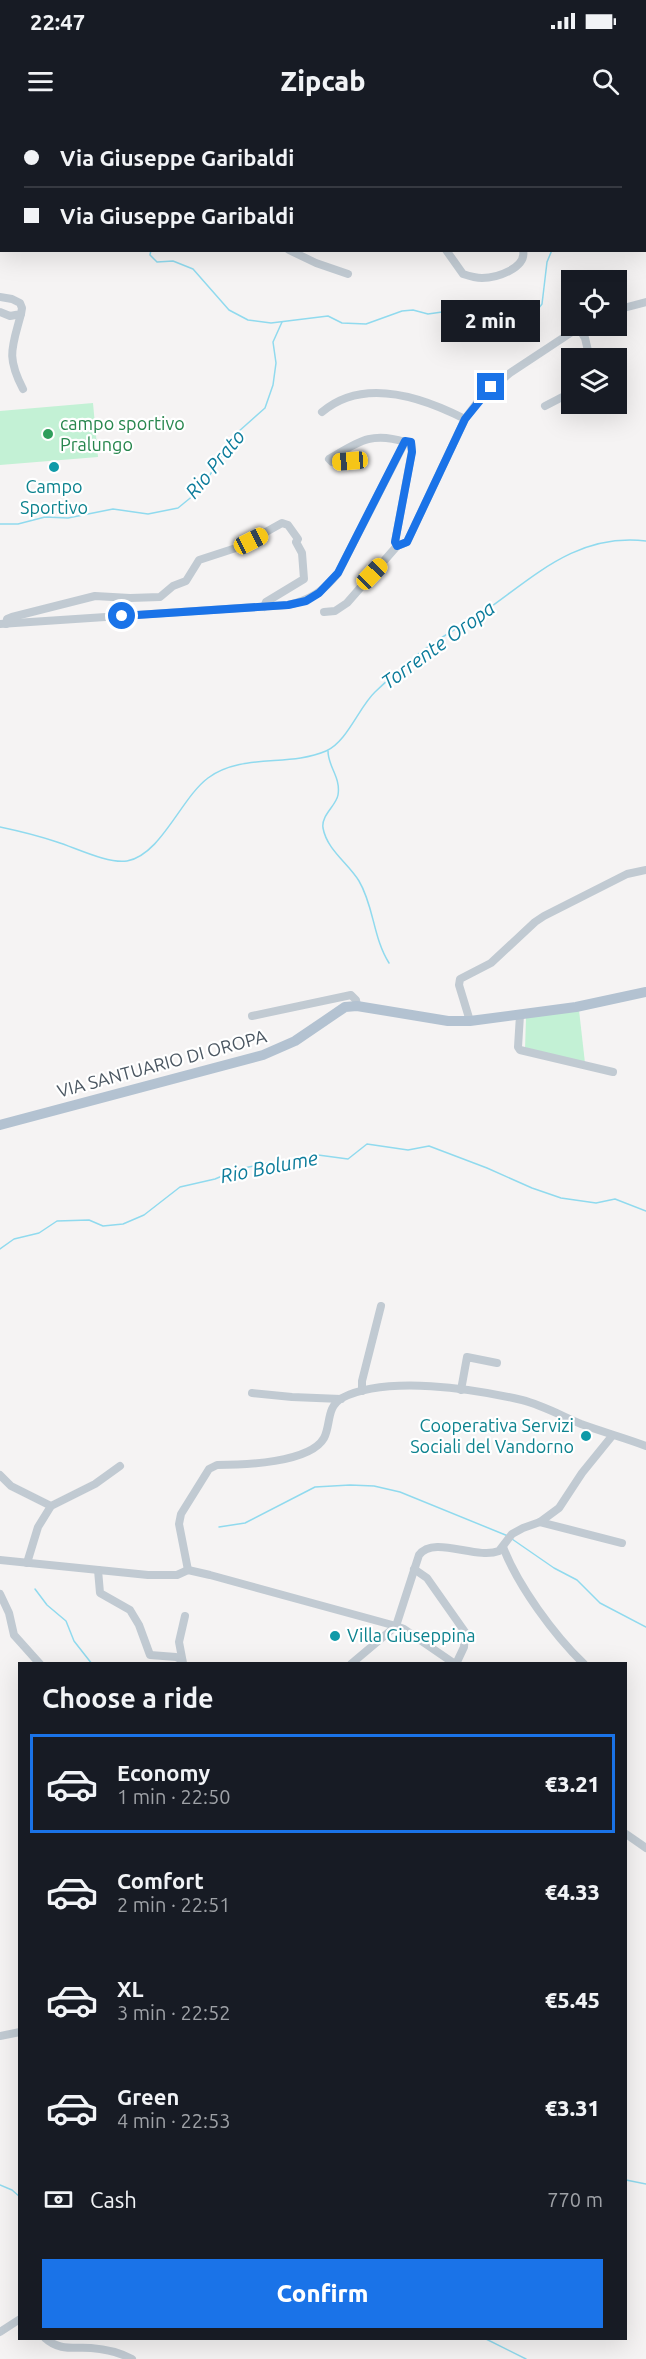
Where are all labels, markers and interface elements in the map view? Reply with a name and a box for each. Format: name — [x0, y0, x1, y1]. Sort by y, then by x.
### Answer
text: 22:47 — [30, 9, 85, 34]
icon: menu — [24, 65, 57, 98]
icon: search — [589, 65, 622, 98]
text: Zipcab — [281, 66, 365, 96]
text: Via Giuseppe Garibaldi — [60, 145, 294, 170]
text: Via Giuseppe Garibaldi — [60, 203, 294, 228]
map controls — [561, 270, 627, 414]
button: locate — [561, 270, 627, 336]
callout: 2 min — [442, 300, 540, 342]
text: 2 min — [465, 309, 516, 332]
button: layers — [561, 348, 627, 414]
route end — [477, 373, 504, 400]
place label: campo sportivo Pralungo — [60, 413, 185, 454]
water label: Rio Prato — [180, 425, 249, 502]
marker: campo sportivo Pralungo — [41, 427, 55, 441]
car — [331, 450, 369, 472]
marker: Campo Sportivo — [47, 460, 61, 474]
place label: Campo Sportivo — [20, 476, 88, 517]
car — [231, 525, 271, 557]
car — [353, 555, 391, 593]
water label: Torrente Oropa — [377, 596, 499, 693]
route start — [108, 602, 135, 629]
street label: VIA SANTUARIO DI OROPA — [55, 1025, 269, 1101]
water label: Rio Bolume — [218, 1146, 320, 1187]
place label: Cooperativa Servizi Sociali del Vandorno — [410, 1415, 574, 1456]
marker: Cooperativa Servizi Sociali del Vandorno — [579, 1429, 593, 1443]
place label: Villa Giuseppina — [347, 1625, 476, 1645]
marker: Villa Giuseppina — [328, 1629, 342, 1643]
text: Choose a ride — [42, 1683, 214, 1713]
icon: car — [45, 1757, 99, 1811]
text: Economy — [117, 1760, 210, 1785]
text: €3.21 — [545, 1771, 600, 1796]
text: 1 min · 22:50 — [117, 1785, 231, 1808]
icon: car — [45, 1865, 99, 1919]
text: Comfort — [117, 1868, 204, 1893]
text: €4.33 — [545, 1879, 600, 1904]
text: 2 min · 22:51 — [117, 1893, 231, 1916]
icon: car — [45, 1973, 99, 2027]
text: XL — [117, 1976, 144, 2001]
text: €5.45 — [545, 1987, 600, 2012]
text: 3 min · 22:52 — [117, 2001, 231, 2024]
icon: car — [45, 2081, 99, 2135]
text: Green — [117, 2084, 179, 2109]
text: €3.31 — [545, 2095, 600, 2120]
text: 4 min · 22:53 — [117, 2109, 231, 2132]
icon: cash — [42, 2183, 75, 2216]
text: Cash — [90, 2187, 137, 2212]
text: 770 m — [547, 2188, 603, 2211]
button: Confirm — [42, 2259, 603, 2328]

